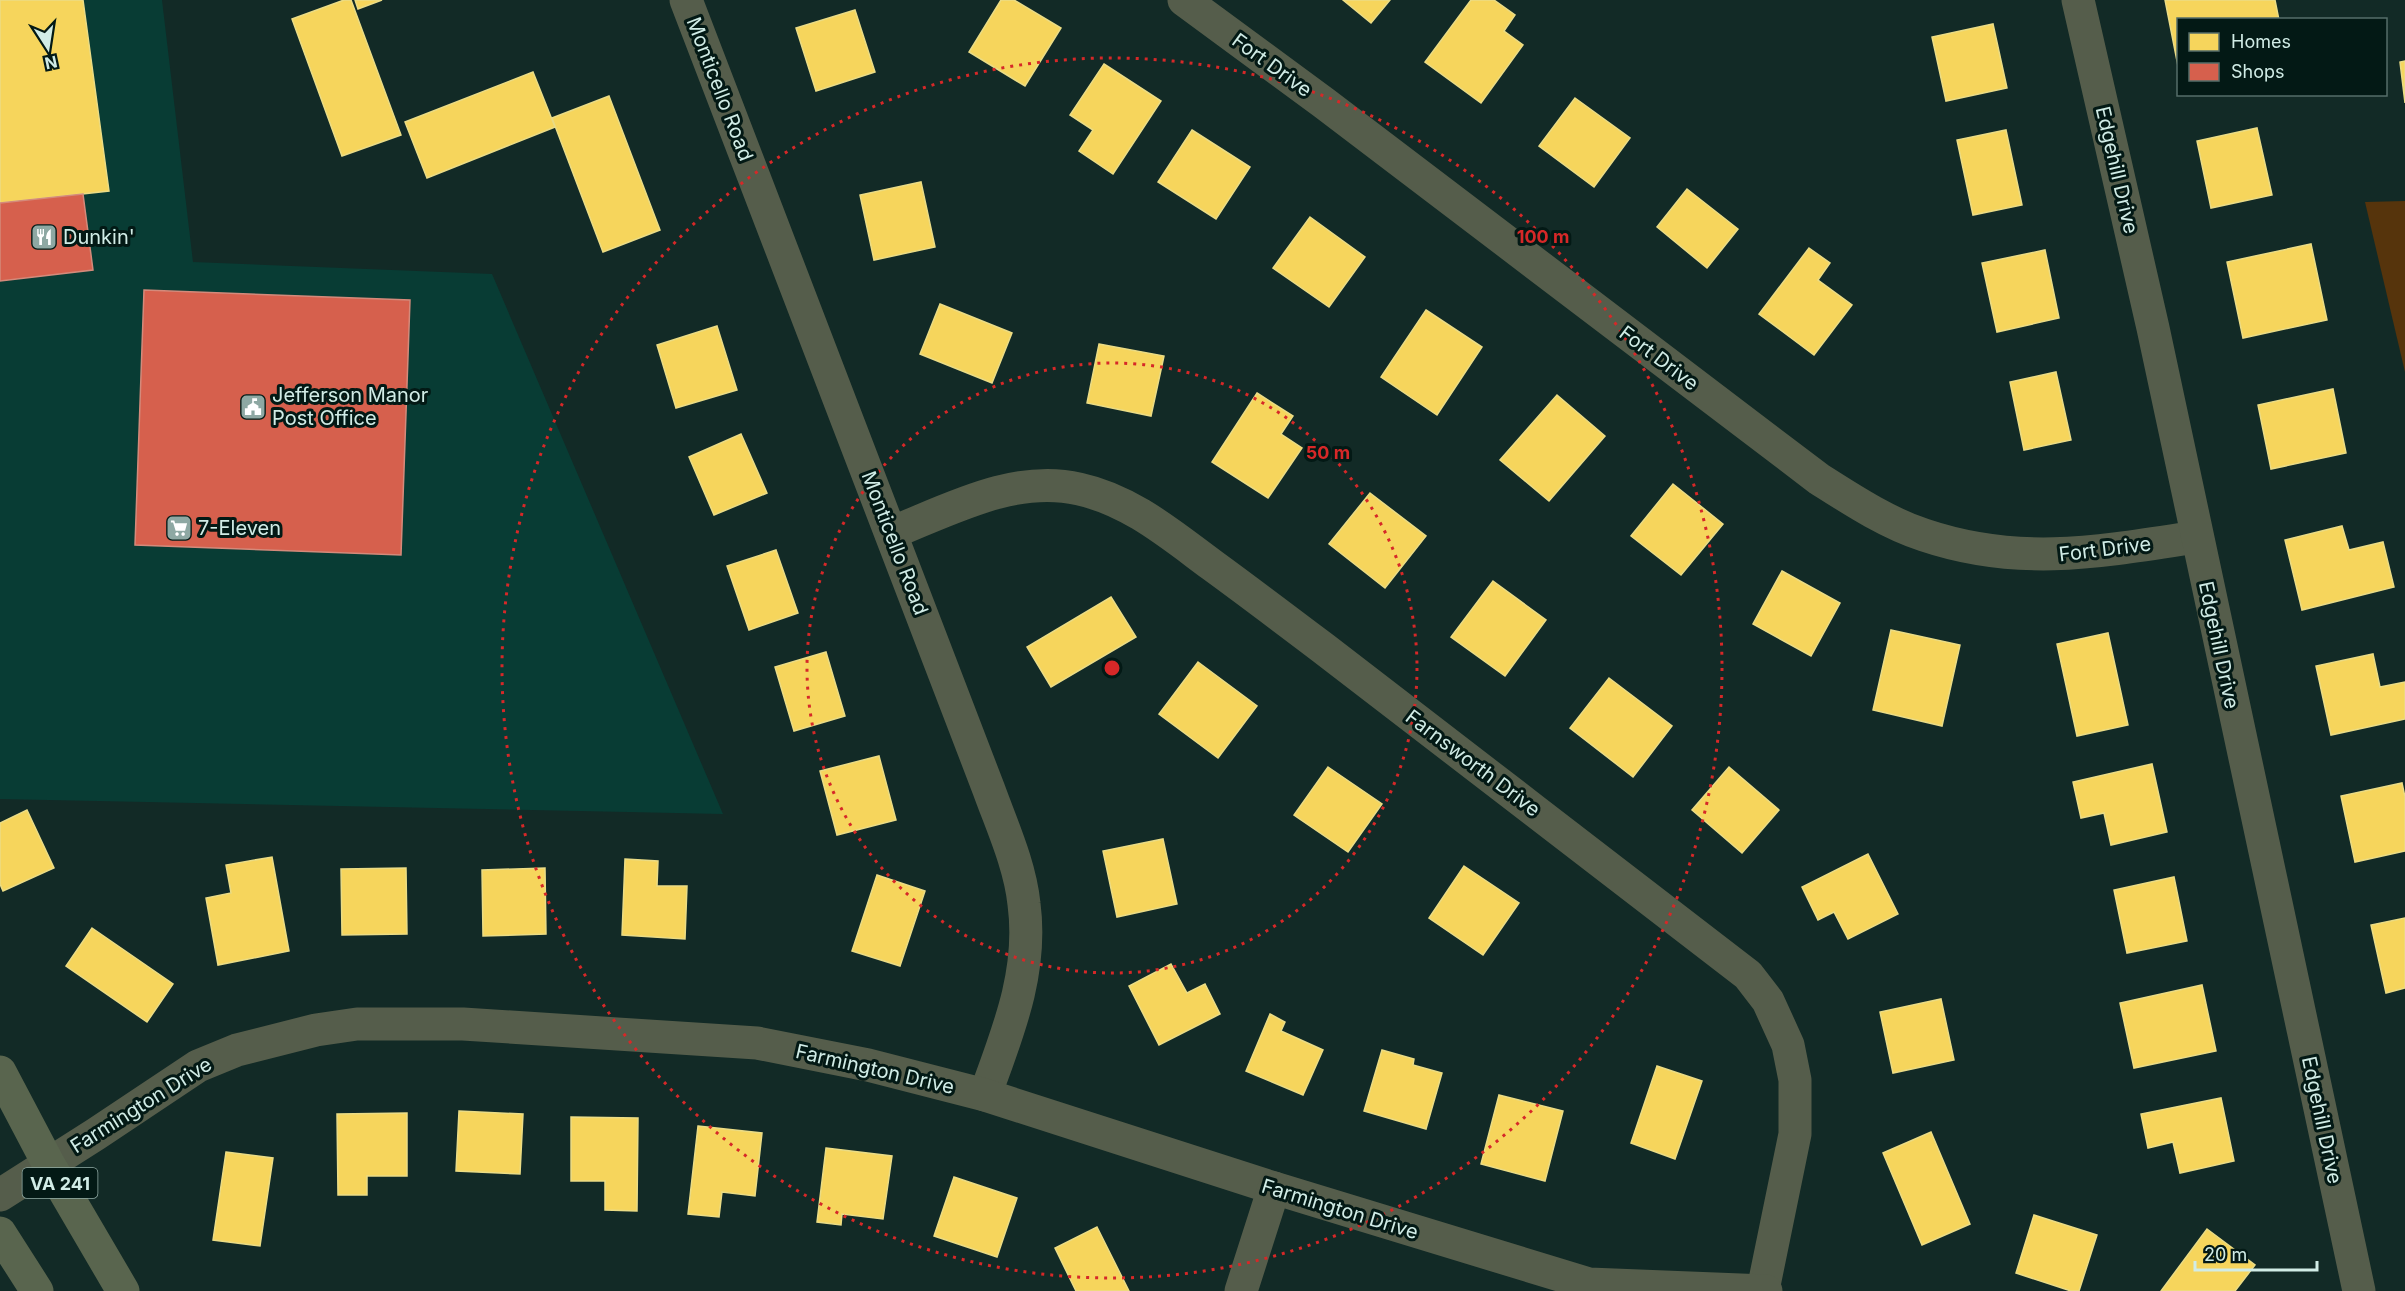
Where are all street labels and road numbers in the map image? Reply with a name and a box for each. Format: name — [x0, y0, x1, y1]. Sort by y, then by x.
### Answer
street label: Monticello Road — [682, 14, 758, 164]
street label: Fort Drive — [1227, 28, 1317, 102]
street label: Edgehill Drive — [2091, 104, 2143, 236]
street label: Fort Drive — [1615, 321, 1703, 395]
street label: Monticello Road — [857, 468, 933, 618]
street label: Fort Drive — [2058, 531, 2152, 567]
street label: Edgehill Drive — [2194, 579, 2244, 711]
street label: Farnsworth Drive — [1401, 705, 1545, 821]
street label: Farmington Drive — [793, 1039, 957, 1099]
street label: Farmington Drive — [66, 1052, 216, 1158]
street label: Edgehill Drive — [2297, 1054, 2347, 1186]
road number: VA 241 — [22, 1168, 98, 1198]
street label: Farmington Drive — [1259, 1174, 1421, 1244]

